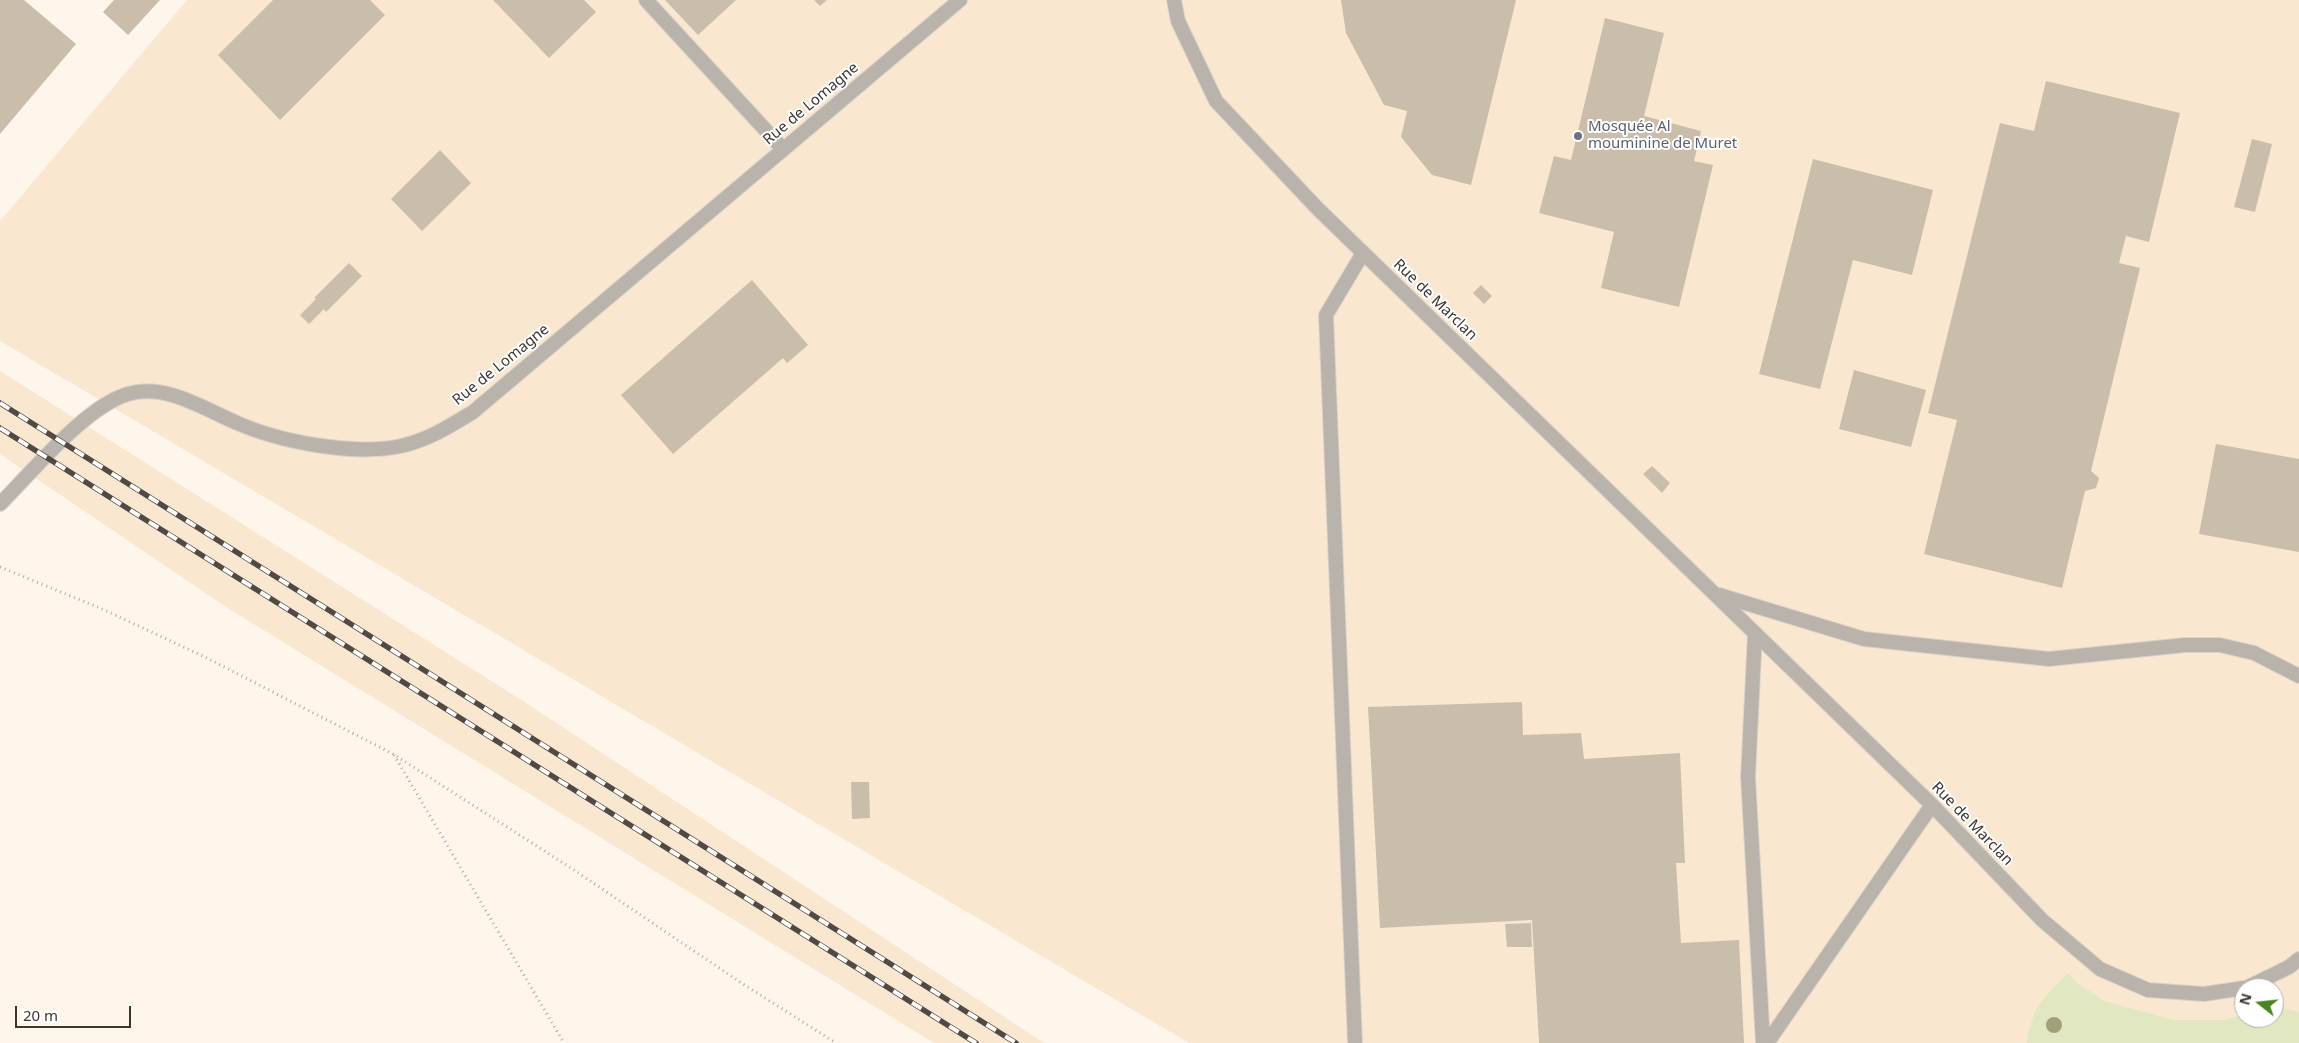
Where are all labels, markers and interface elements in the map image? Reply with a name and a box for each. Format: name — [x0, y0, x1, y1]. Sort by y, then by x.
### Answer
street label: Rue de Lomagne — [760, 59, 862, 149]
place label: Mosquée Al mouminine de Muret — [1588, 118, 1737, 153]
marker: Mosquée Al mouminine de Muret — [1572, 130, 1584, 142]
street label: Rue de Marclan — [1389, 256, 1481, 344]
street label: Rue de Lomagne — [449, 321, 553, 409]
street label: Rue de Marclan — [1928, 778, 2016, 870]
north arrow — [2234, 978, 2284, 1028]
text: N — [2234, 991, 2256, 1007]
scale bar — [18, 996, 134, 1028]
text: 20 m — [23, 1005, 58, 1025]

